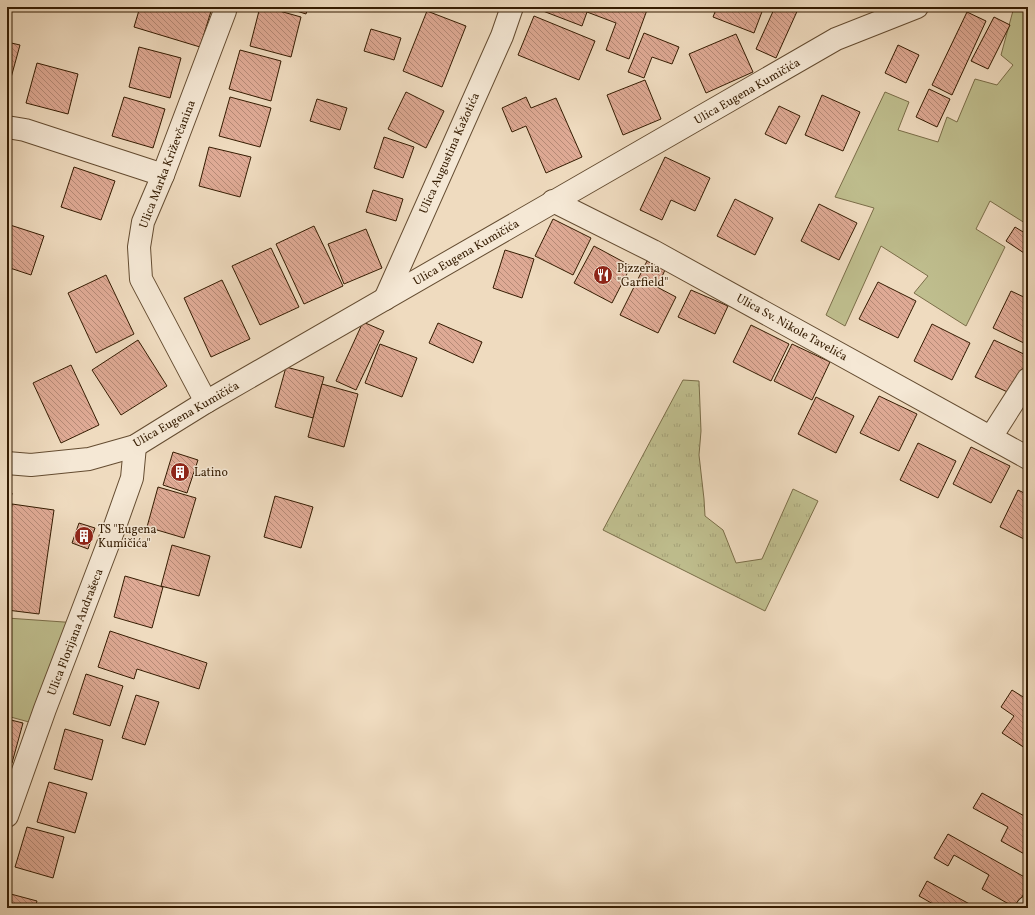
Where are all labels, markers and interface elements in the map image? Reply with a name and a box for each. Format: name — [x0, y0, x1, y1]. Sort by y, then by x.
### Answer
street label: Ulica Eugena Kumičića — [692, 55, 803, 129]
street label: Ulica Augustina Kažotića — [416, 90, 484, 217]
street label: Ulica Marka Križevčanina — [136, 98, 200, 231]
street label: Ulica Eugena Kumičića — [411, 216, 522, 290]
place label: Pizzeria "Garfield" — [617, 261, 668, 291]
restaurant icon: Pizzeria "Garfield" — [592, 264, 614, 286]
street label: Ulica Sv. Nikole Tavelića — [733, 291, 850, 365]
street label: Ulica Eugena Kumičića — [131, 378, 242, 452]
building icon: Latino — [169, 461, 191, 483]
place label: Latino — [194, 465, 228, 481]
place label: TS "Eugena Kumičića" — [98, 522, 157, 552]
building icon: TS "Eugena Kumičića" — [73, 525, 95, 547]
street label: Ulica Florijana Andrašeca — [44, 567, 108, 698]

